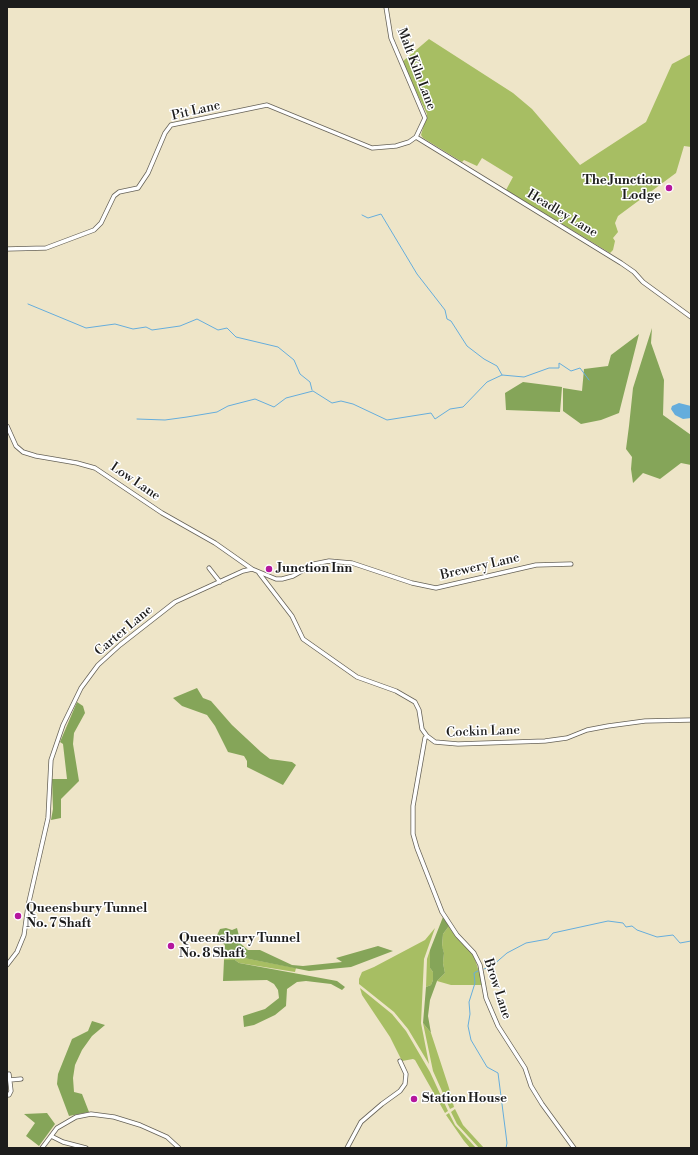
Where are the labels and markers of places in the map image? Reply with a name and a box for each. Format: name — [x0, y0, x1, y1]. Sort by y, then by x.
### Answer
place label: The Junction Lodge — [583, 173, 661, 204]
marker: The Junction Lodge — [664, 183, 674, 193]
place label: Junction Inn — [277, 561, 352, 577]
marker: Junction Inn — [264, 564, 274, 574]
place label: Queensbury Tunnel No. 7 Shaft — [26, 901, 147, 932]
marker: Queensbury Tunnel No. 7 Shaft — [13, 911, 23, 921]
place label: Queensbury Tunnel No. 8 Shaft — [179, 931, 300, 962]
marker: Queensbury Tunnel No. 8 Shaft — [166, 941, 176, 951]
place label: Station House — [422, 1091, 507, 1107]
marker: Station House — [409, 1094, 419, 1104]

